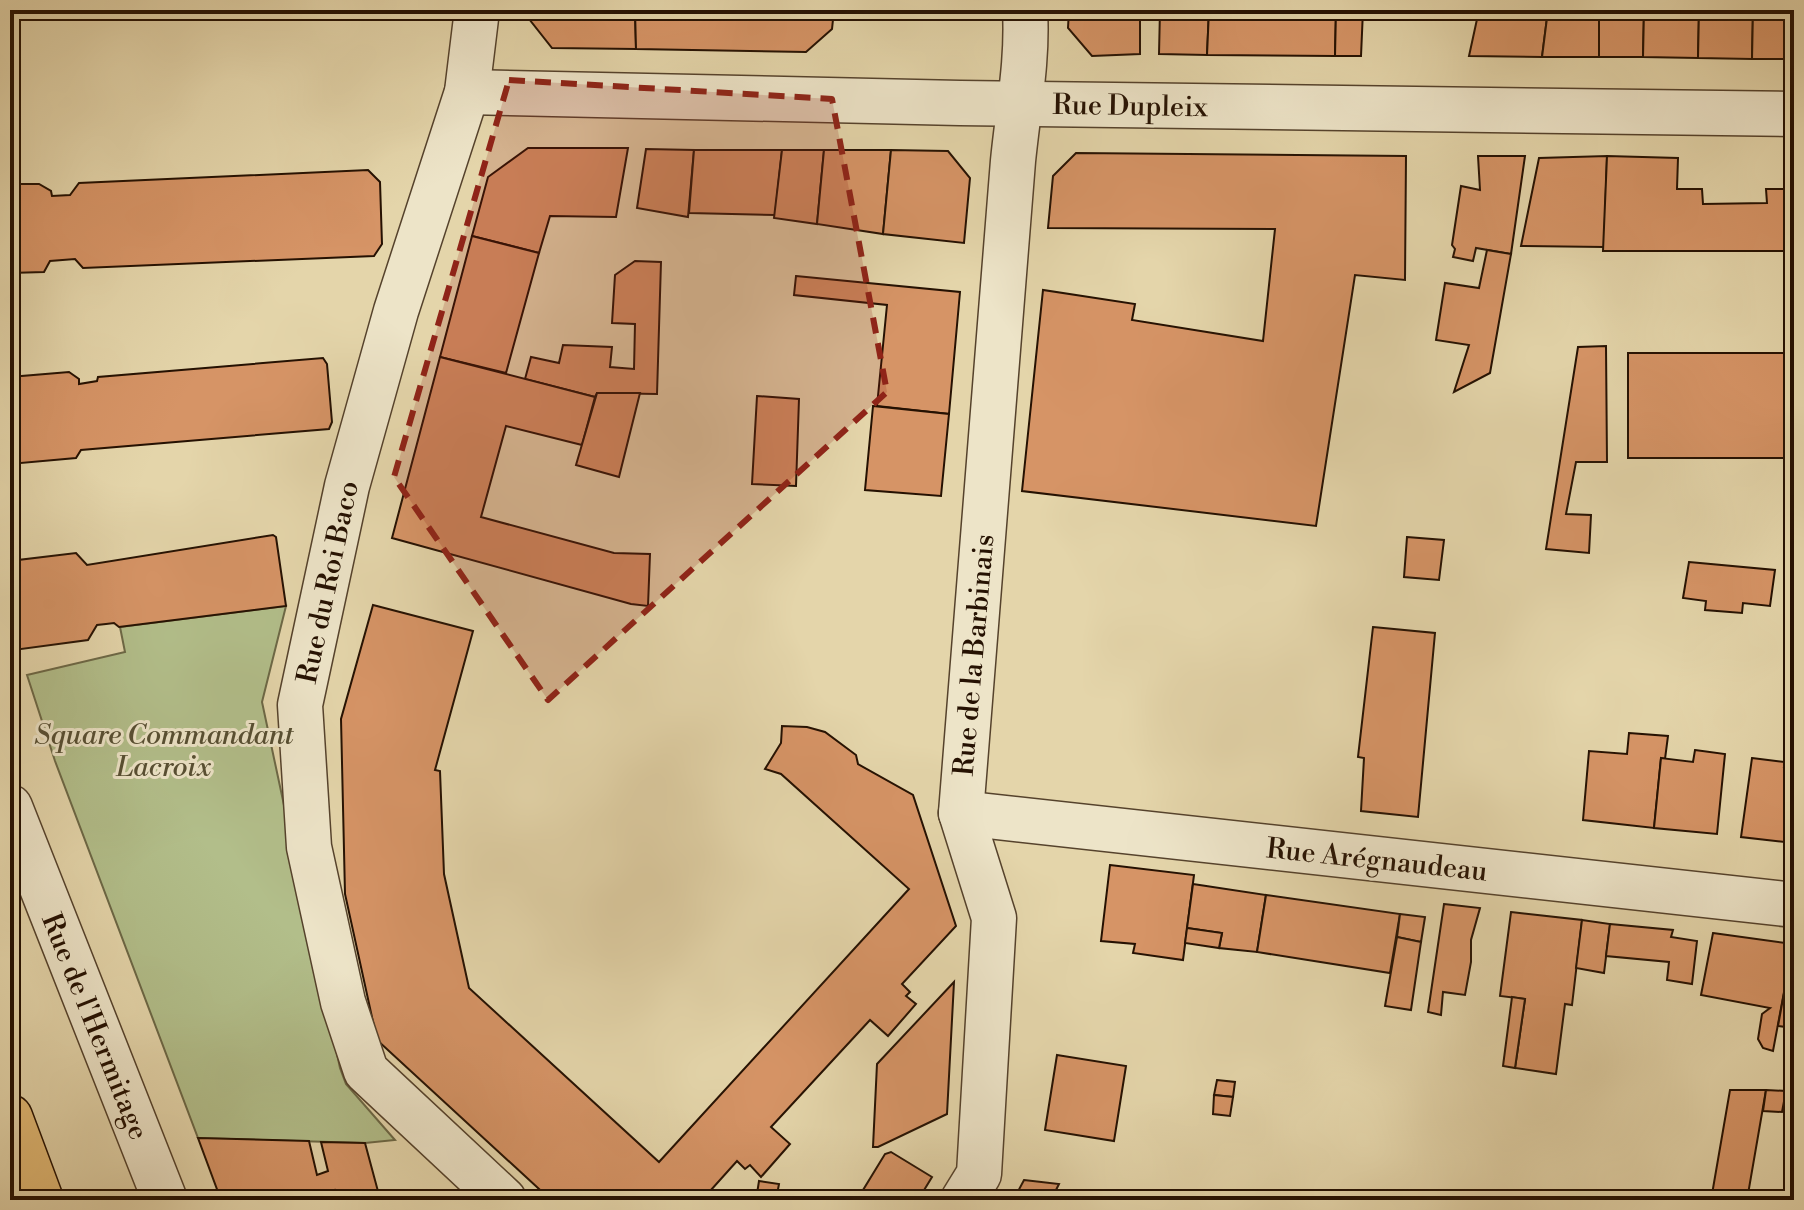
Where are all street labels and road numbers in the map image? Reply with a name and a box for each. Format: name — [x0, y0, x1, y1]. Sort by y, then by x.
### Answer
street label: Rue Dupleix — [1052, 88, 1209, 125]
street label: Rue du Roi Baco — [290, 478, 367, 687]
street label: Rue de la Barbinais — [946, 533, 1002, 777]
street label: Rue Arégnaudeau — [1265, 831, 1489, 889]
street label: Rue de l'Hermitage — [33, 908, 156, 1145]

